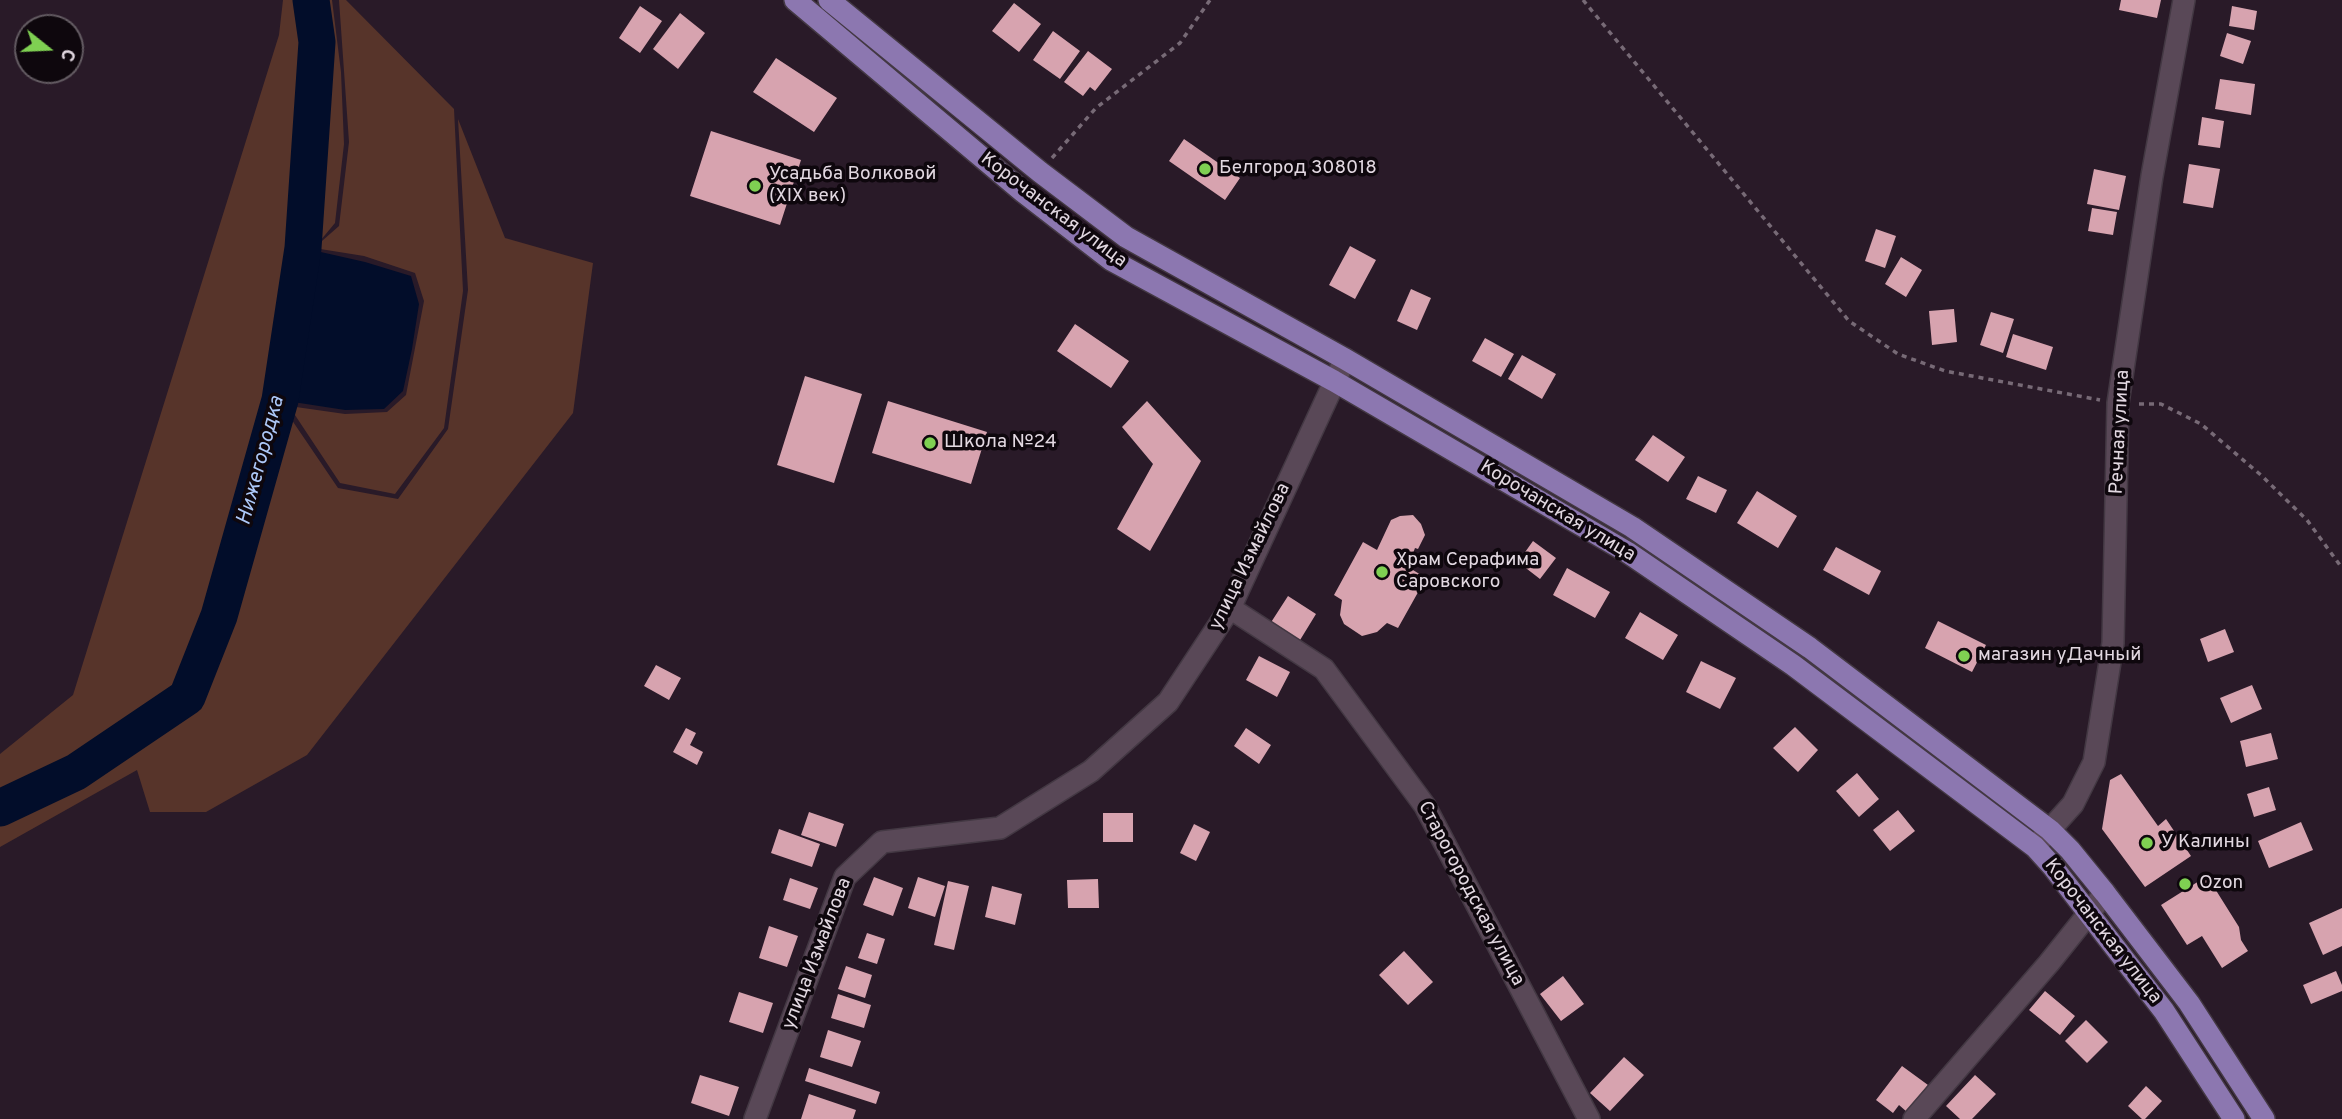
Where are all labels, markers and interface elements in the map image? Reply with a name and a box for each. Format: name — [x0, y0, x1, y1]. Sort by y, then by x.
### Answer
north arrow — [14, 14, 84, 84]
text: С — [54, 45, 80, 64]
street label: Корочанская улица — [975, 149, 1131, 273]
place label: Белгород 308018 — [1219, 158, 1377, 180]
marker: Белгород 308018 — [1197, 161, 1213, 177]
place label: Усадьба Волковой (XIX век) — [769, 164, 936, 208]
marker: Усадьба Волковой (XIX век) — [747, 178, 763, 194]
street label: Речная улица — [2106, 369, 2136, 495]
water label: Нижегородка — [233, 394, 291, 528]
place label: Школа №24 — [944, 432, 1057, 454]
marker: Школа №24 — [922, 435, 938, 451]
street label: Корочанская улица — [1475, 457, 1639, 567]
street label: улица Измайлова — [1206, 480, 1296, 634]
place label: Храм Серафима Саровского — [1396, 550, 1539, 594]
marker: Храм Серафима Саровского — [1374, 564, 1390, 580]
place label: магазин уДачный — [1978, 645, 2141, 667]
marker: магазин уДачный — [1956, 648, 1972, 664]
street label: Старогородская улица — [1412, 798, 1528, 990]
place label: У Калины — [2161, 832, 2250, 854]
marker: У Калины — [2139, 835, 2155, 851]
street label: Корочанская улица — [2039, 855, 2165, 1009]
place label: Ozon — [2199, 873, 2243, 895]
street label: улица Измайлова — [779, 875, 857, 1033]
marker: Ozon — [2177, 876, 2193, 892]

